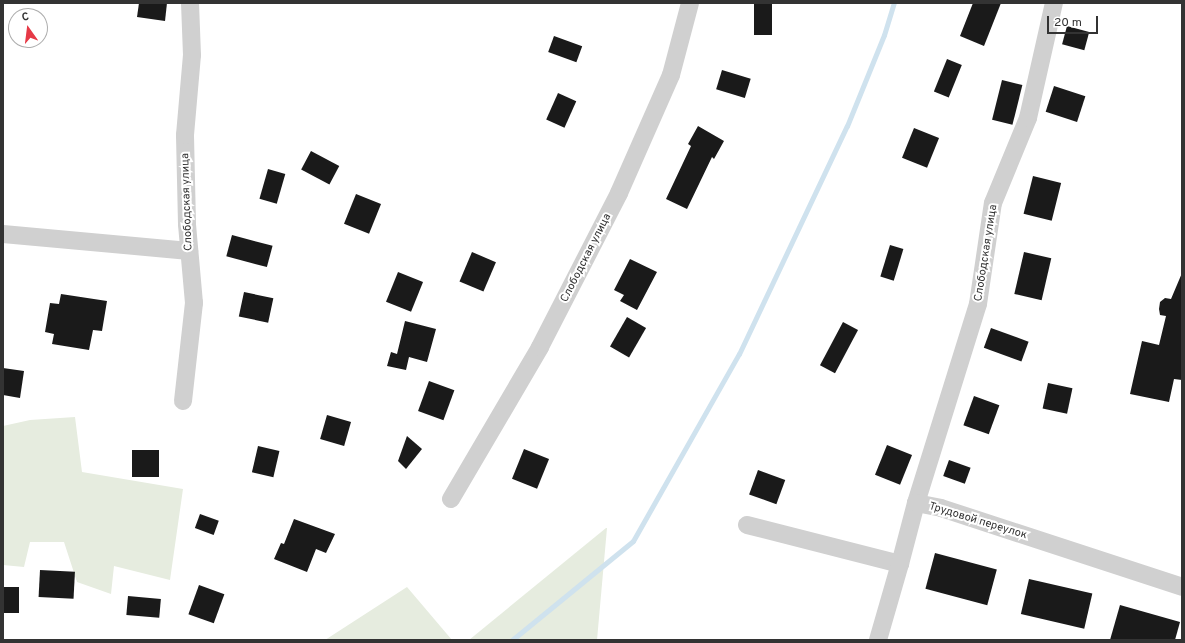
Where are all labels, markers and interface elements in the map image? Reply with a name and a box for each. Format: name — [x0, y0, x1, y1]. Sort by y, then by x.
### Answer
north arrow — [8, 8, 48, 48]
scale bar — [1049, 8, 1100, 34]
text: С — [20, 10, 30, 25]
text: 20 m — [1054, 15, 1082, 31]
street label: Слободская улица — [179, 153, 195, 251]
street label: Слободская улица — [972, 204, 1000, 302]
street label: Слободская улица — [558, 211, 614, 305]
street label: Трудовой переулок — [927, 500, 1029, 542]

